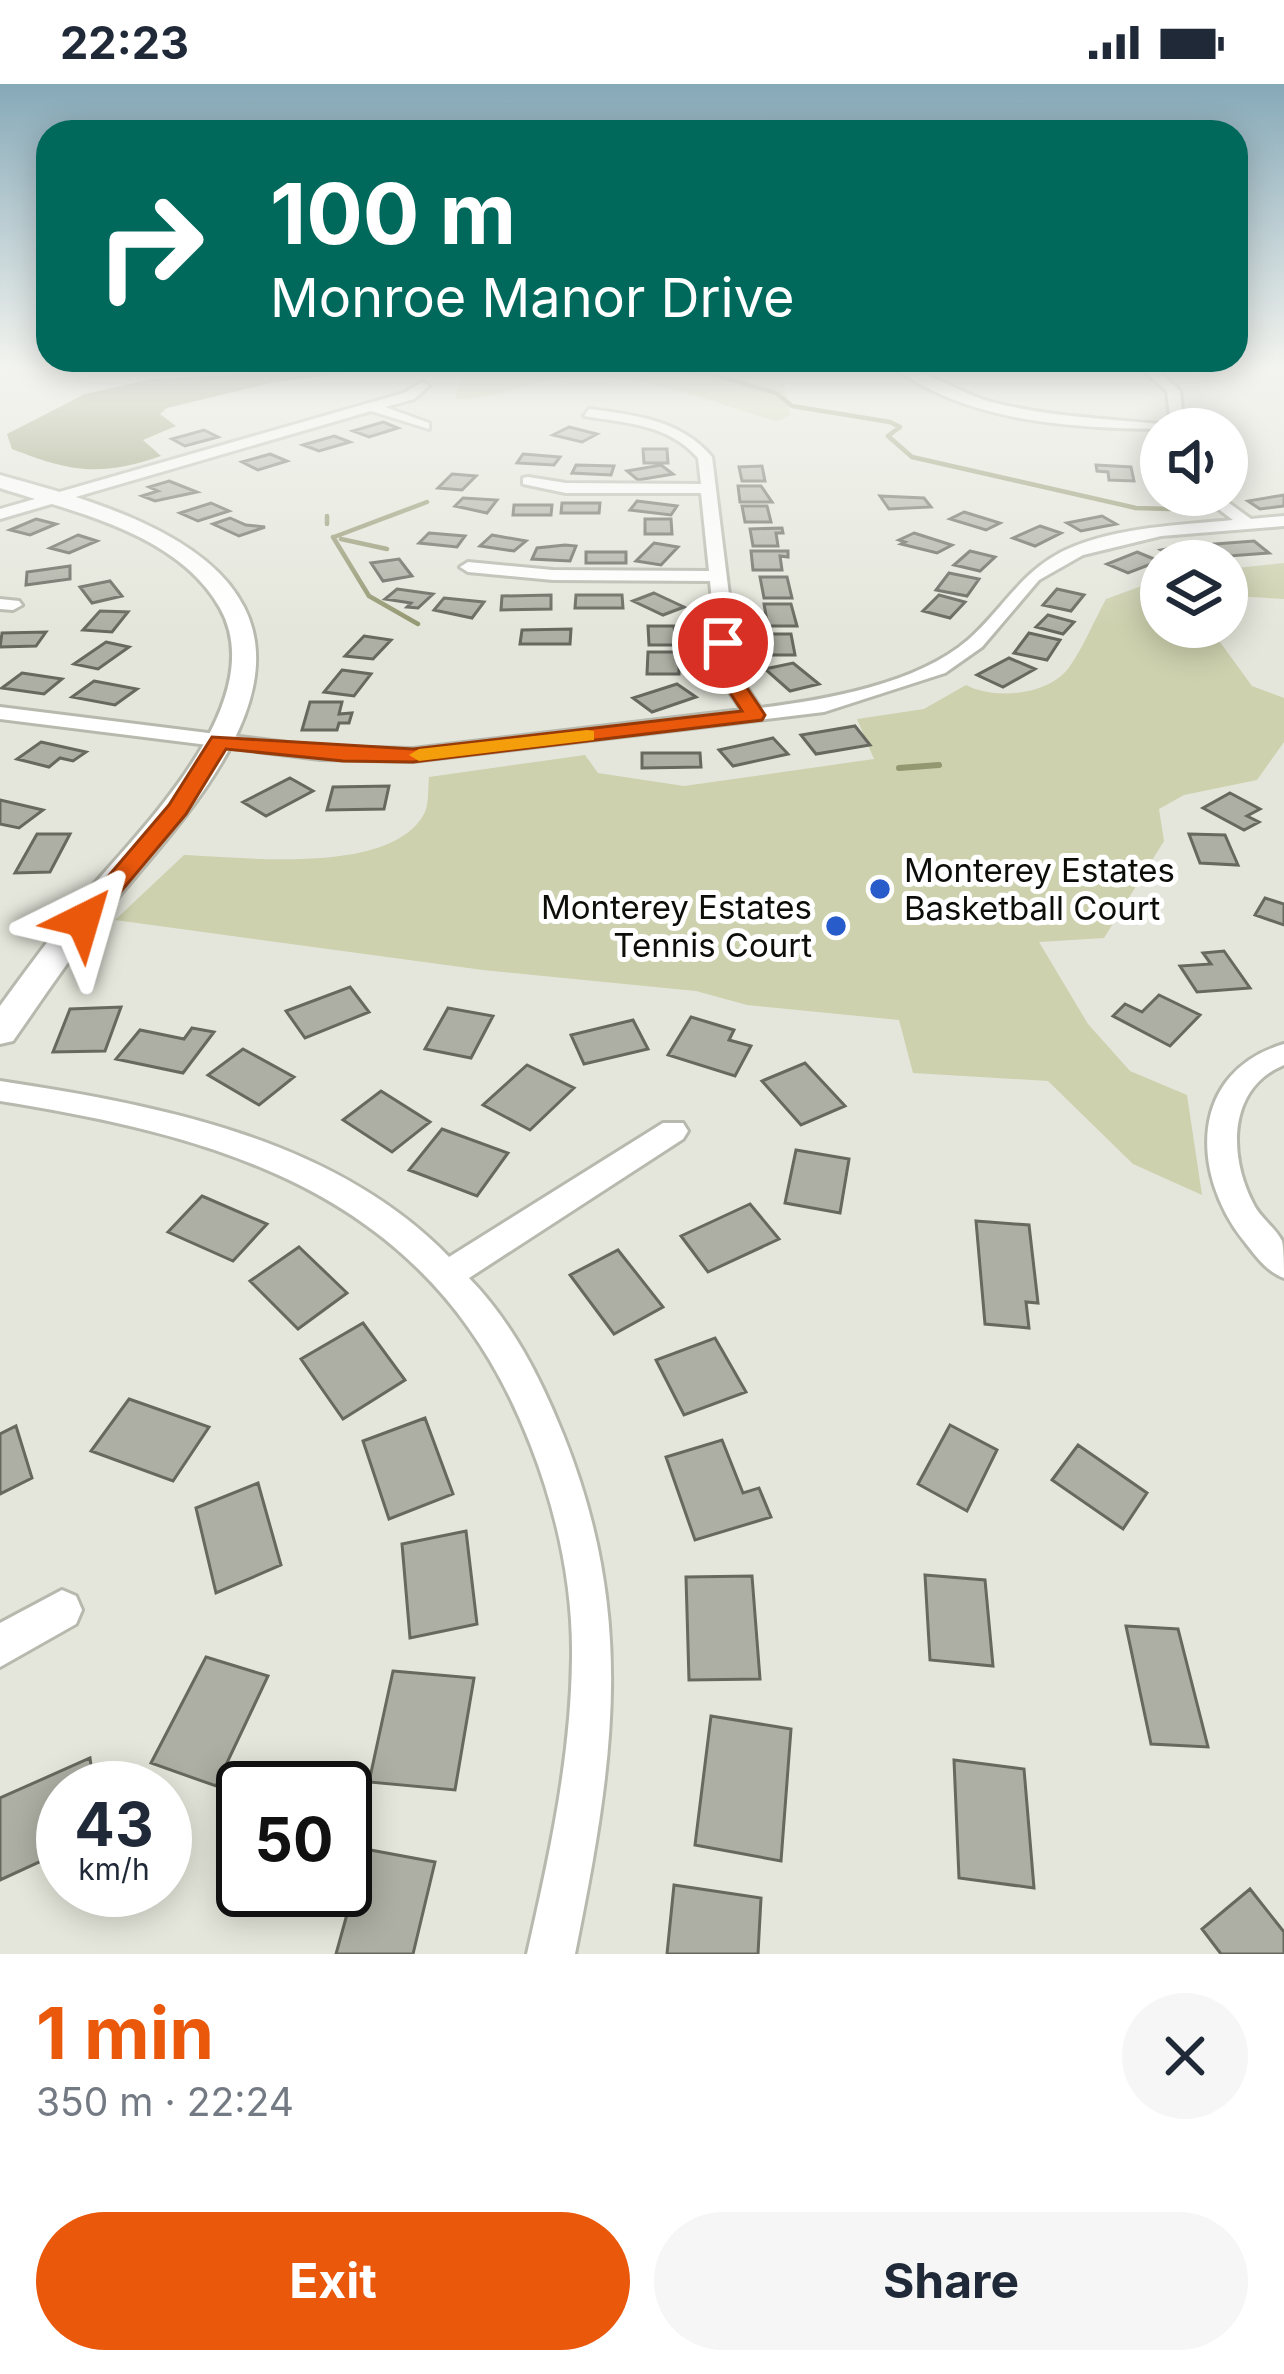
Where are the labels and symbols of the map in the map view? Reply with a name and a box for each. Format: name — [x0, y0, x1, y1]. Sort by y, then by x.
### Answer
pin — [672, 592, 774, 694]
place label: Monterey Estates Basketball Court — [904, 850, 1175, 928]
position arrow — [20, 857, 146, 983]
marker: Monterey Estates Basketball Court — [867, 876, 893, 902]
place label: Monterey Estates Tennis Court — [541, 887, 812, 965]
marker: Monterey Estates Tennis Court — [823, 913, 849, 939]
speed limit sign: 50 — [216, 1761, 372, 1917]

